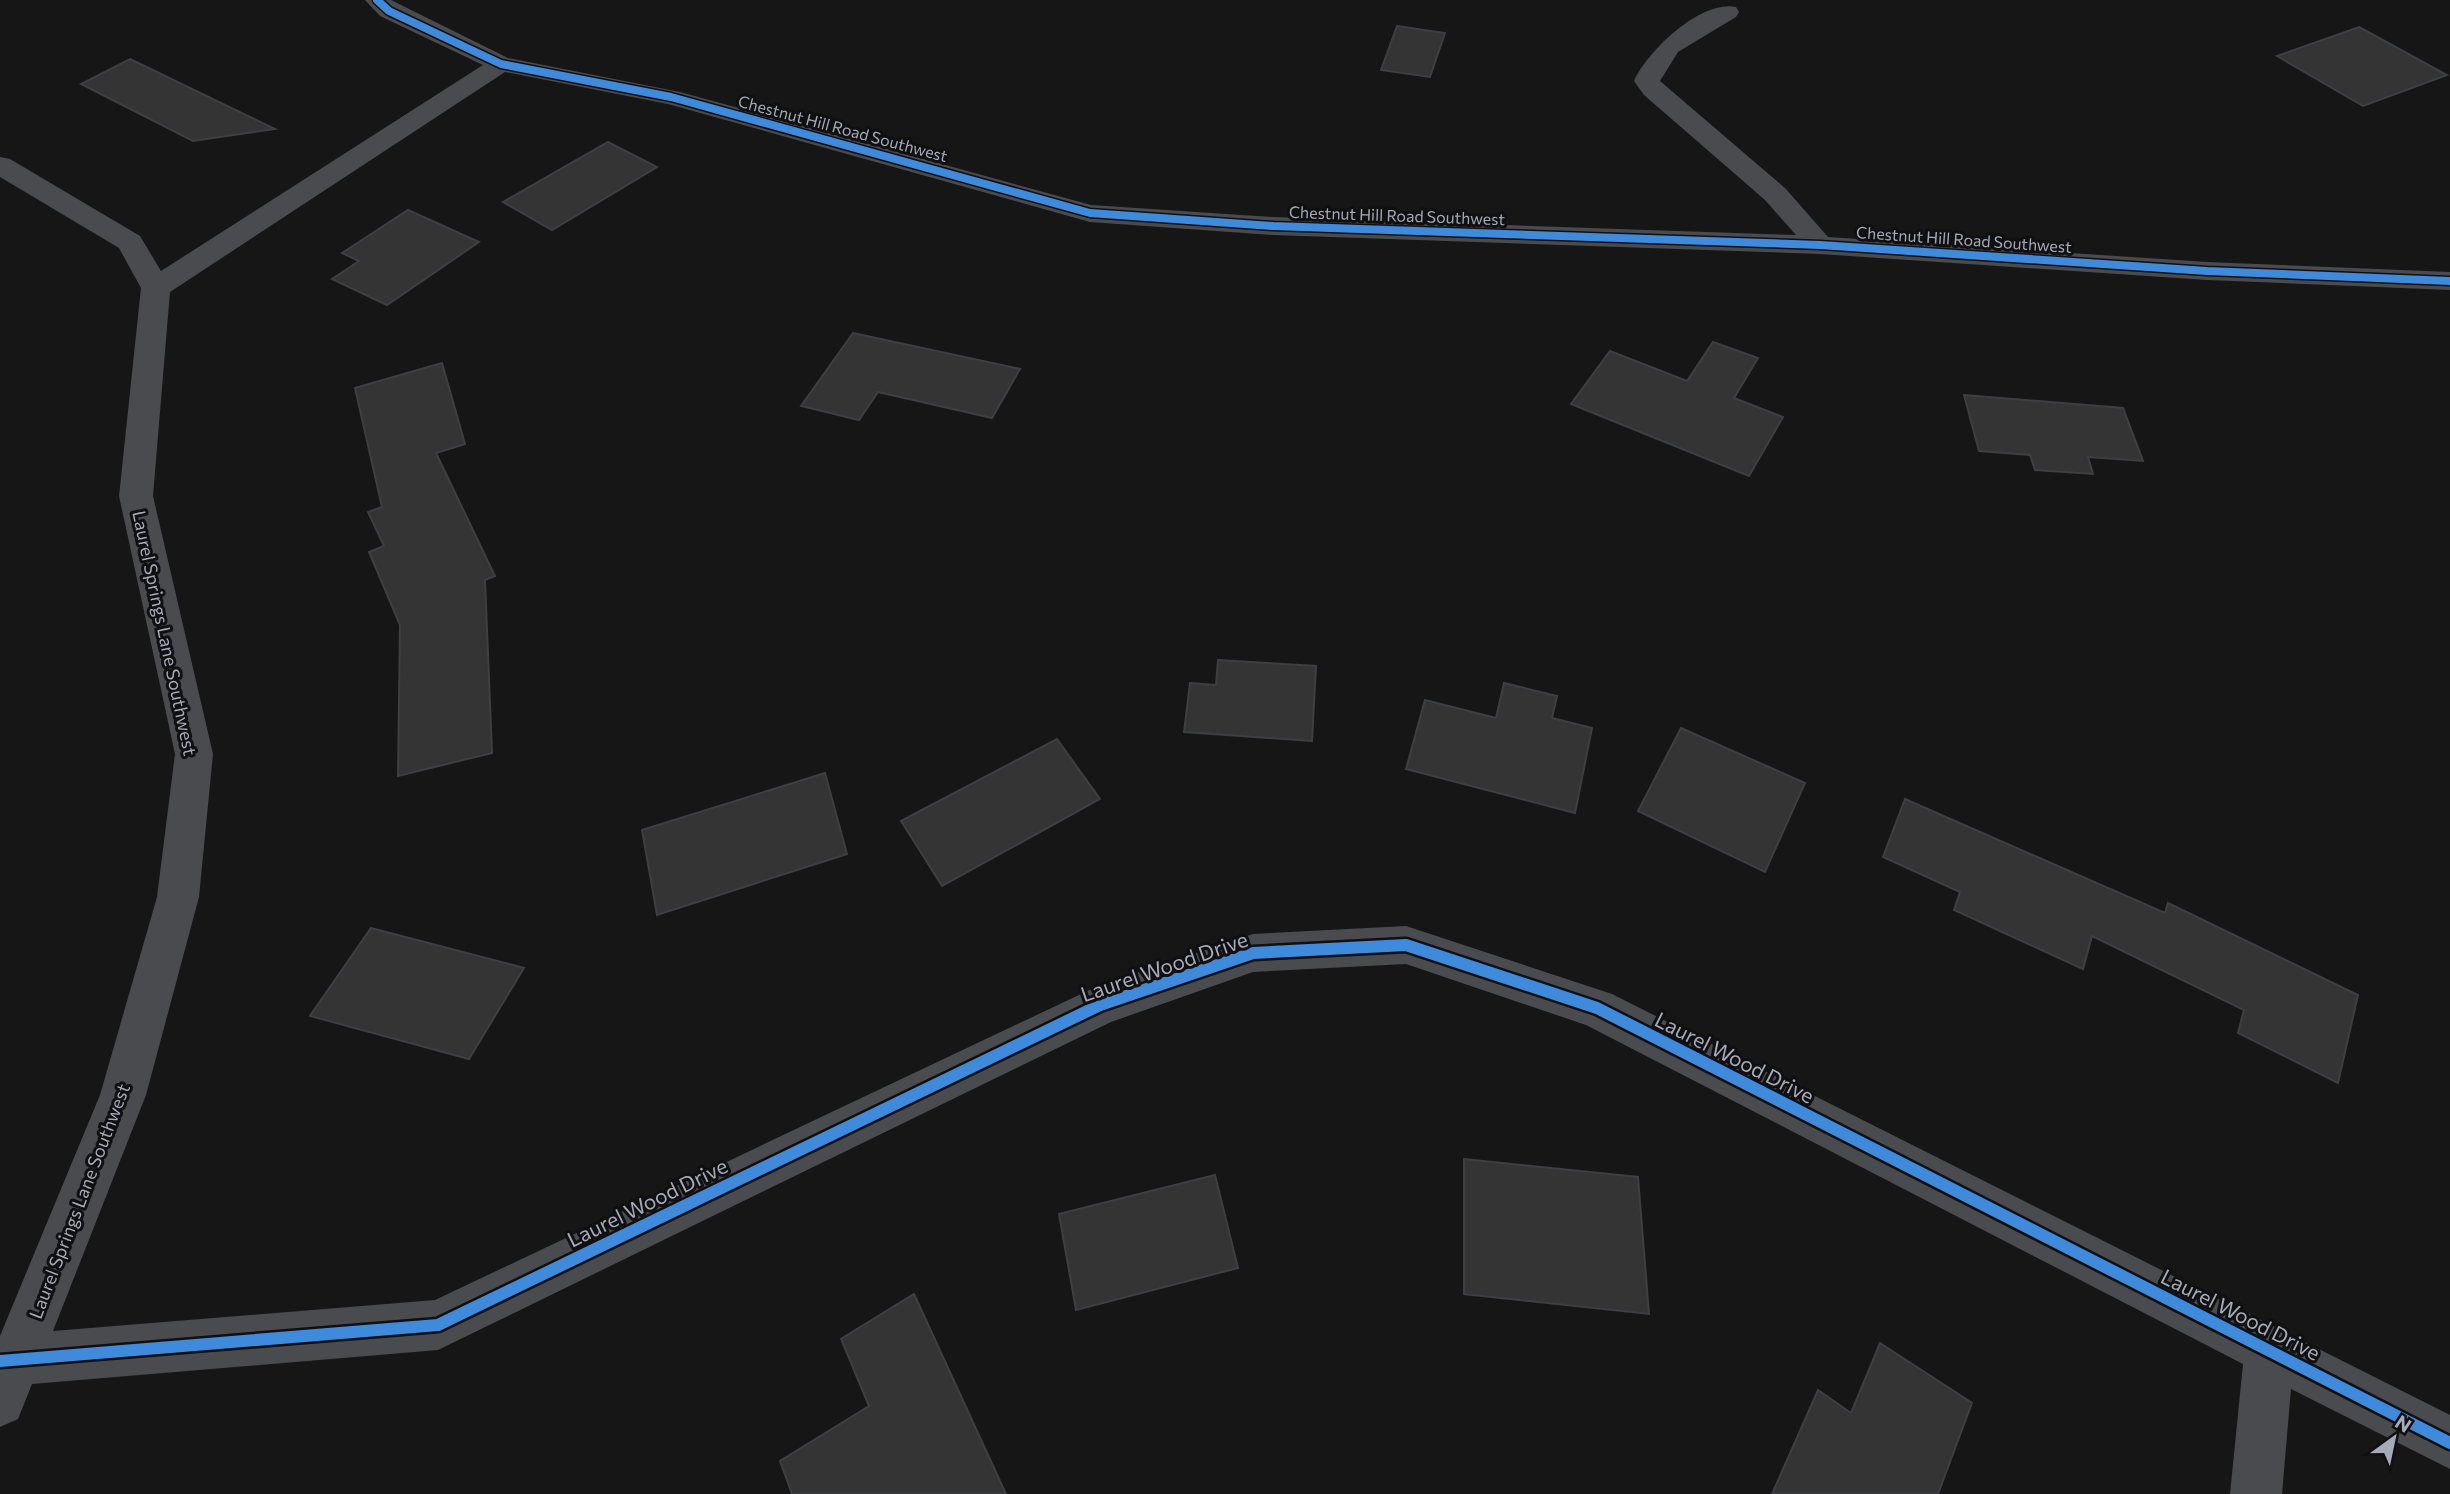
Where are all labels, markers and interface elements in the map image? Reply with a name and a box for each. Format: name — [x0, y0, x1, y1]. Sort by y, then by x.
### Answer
street label: Chestnut Hill Road Southwest — [736, 91, 950, 165]
street label: Chestnut Hill Road Southwest — [1289, 202, 1506, 228]
street label: Chestnut Hill Road Southwest — [1856, 222, 2073, 256]
street label: Laurel Springs Lane Southwest — [128, 509, 202, 757]
street label: Laurel Wood Drive — [1077, 926, 1251, 1006]
street label: Laurel Wood Drive — [1651, 1006, 1819, 1108]
street label: Laurel Springs Lane Southwest — [24, 1080, 134, 1322]
street label: Laurel Wood Drive — [563, 1152, 731, 1252]
street label: Laurel Wood Drive — [2157, 1263, 2325, 1365]
north arrow — [2359, 1403, 2429, 1473]
text: N — [2391, 1410, 2416, 1437]

